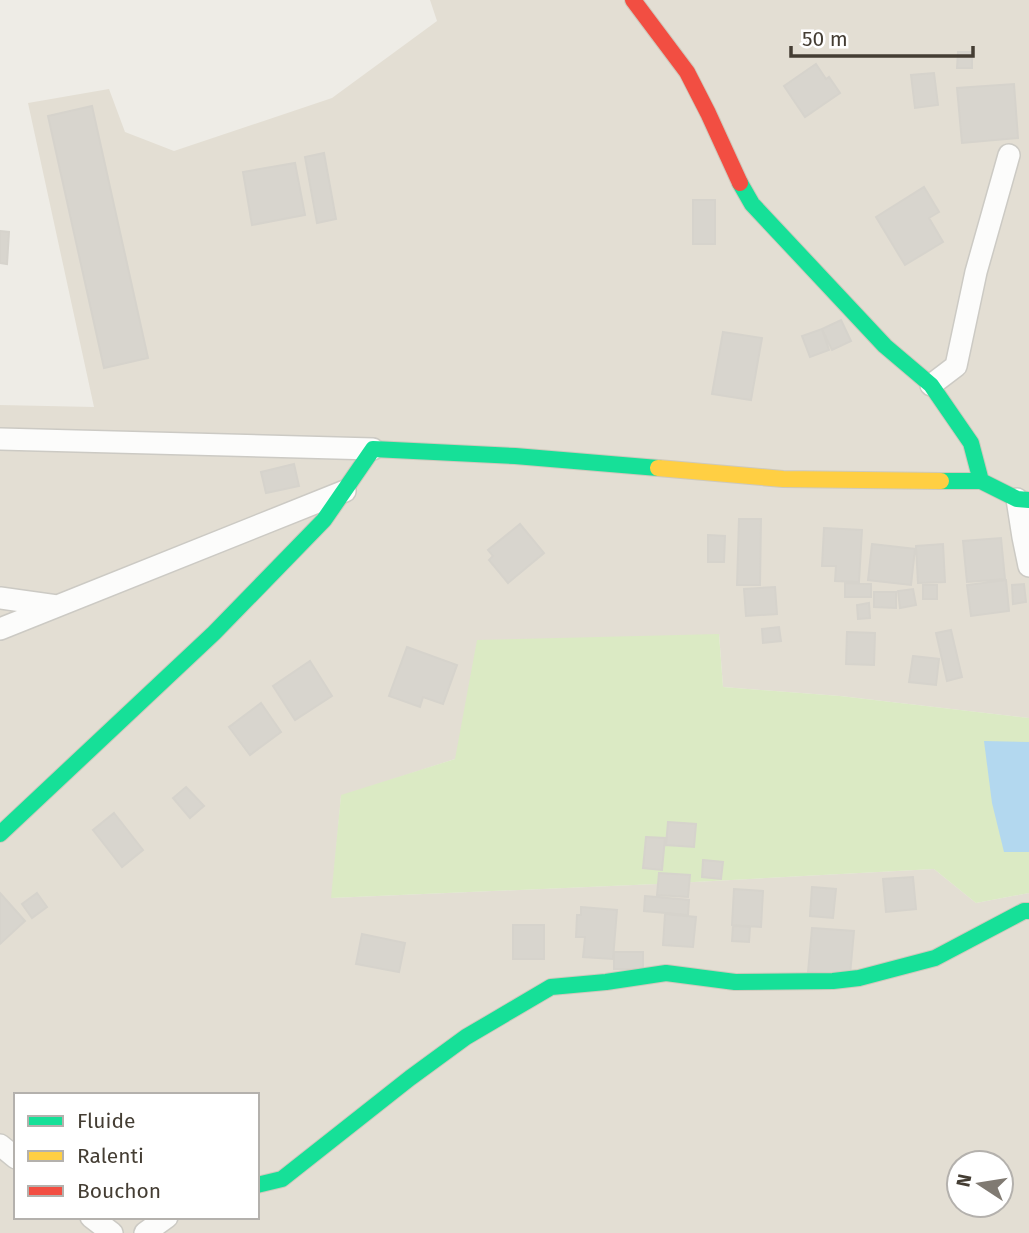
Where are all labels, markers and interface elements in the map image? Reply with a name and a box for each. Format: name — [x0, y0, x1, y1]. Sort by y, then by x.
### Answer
scale bar — [791, 14, 973, 58]
text: 50 m — [802, 26, 848, 52]
legend — [14, 1093, 259, 1219]
text: Fluide — [77, 1108, 135, 1134]
text: Ralenti — [77, 1143, 144, 1169]
north arrow — [945, 1149, 1015, 1219]
text: N — [951, 1172, 976, 1189]
text: Bouchon — [77, 1178, 161, 1204]

